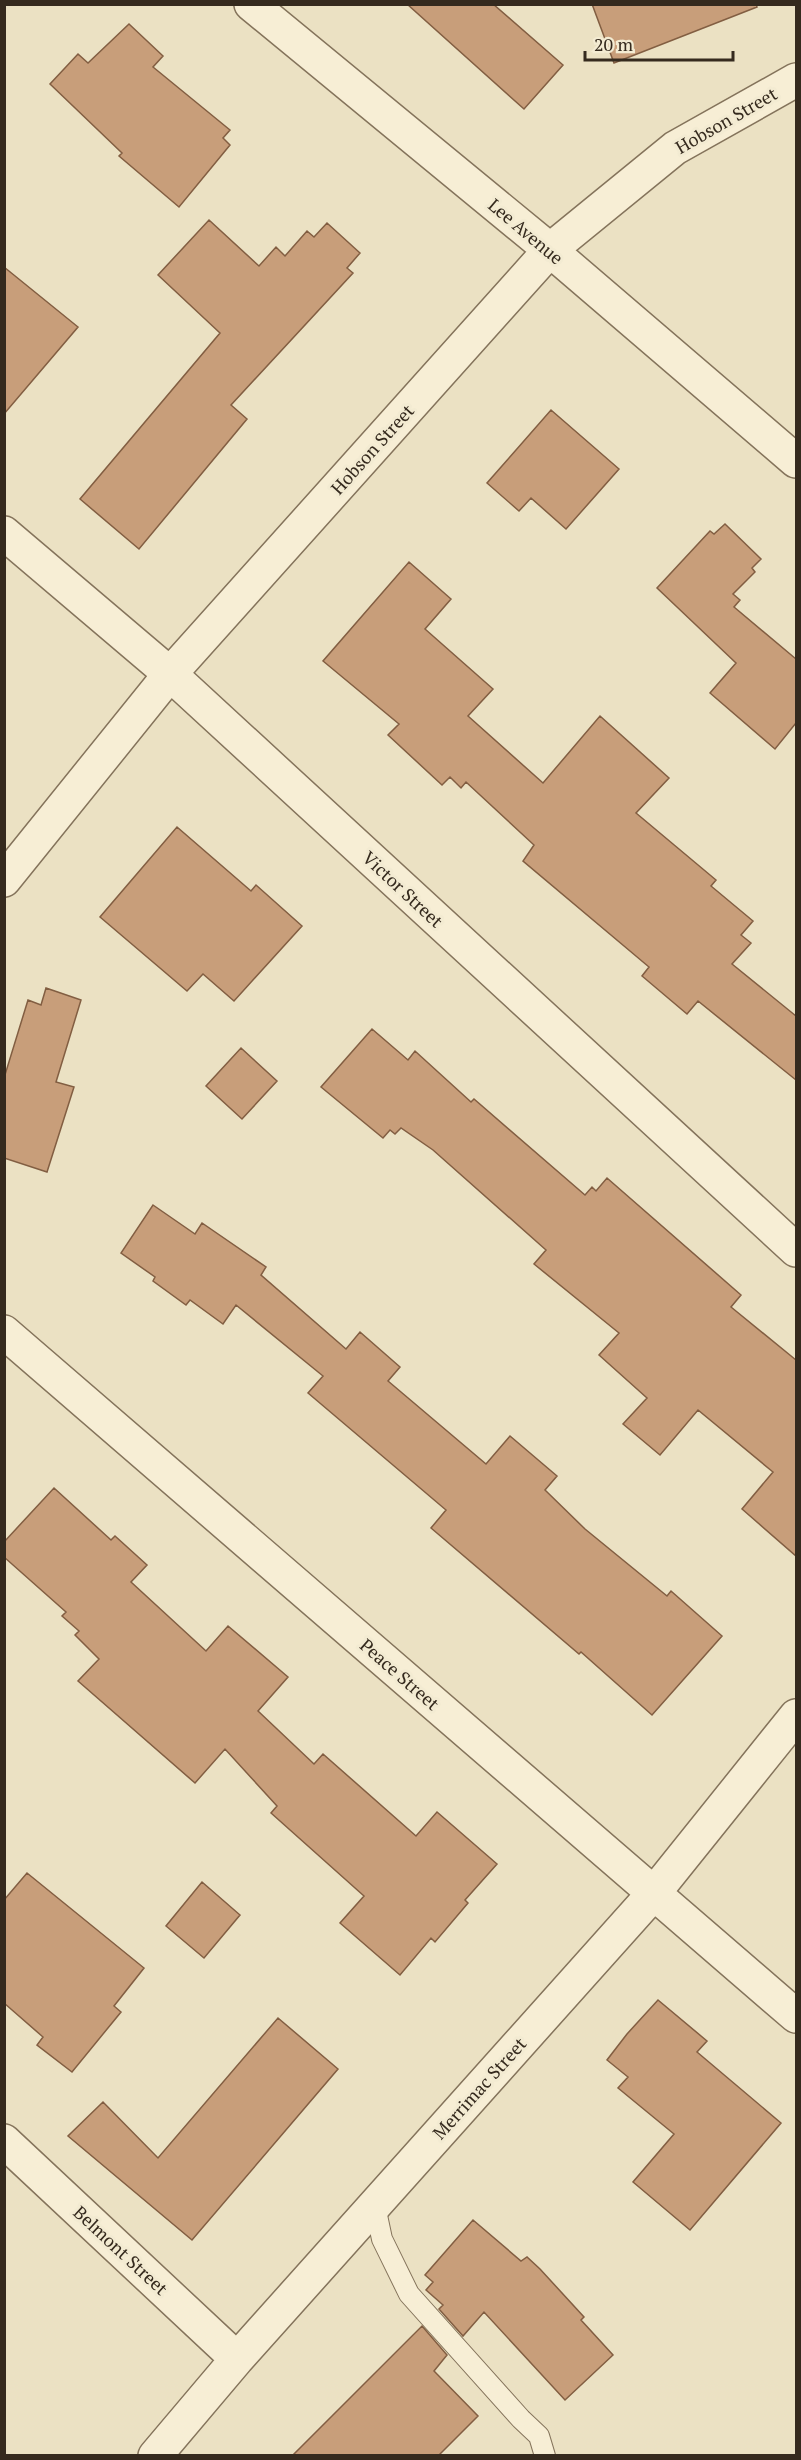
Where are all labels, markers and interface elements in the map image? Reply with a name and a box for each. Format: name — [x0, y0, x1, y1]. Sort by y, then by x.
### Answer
scale bar — [585, 24, 734, 62]
text: 20 m — [594, 32, 634, 56]
street label: Hobson Street — [671, 81, 782, 159]
street label: Lee Avenue — [483, 193, 569, 269]
street label: Hobson Street — [325, 398, 419, 499]
street label: Victor Street — [357, 845, 449, 933]
street label: Peace Street — [355, 1633, 445, 1715]
street label: Merrimac Street — [427, 2032, 531, 2144]
street label: Belmont Street — [69, 2200, 174, 2300]

